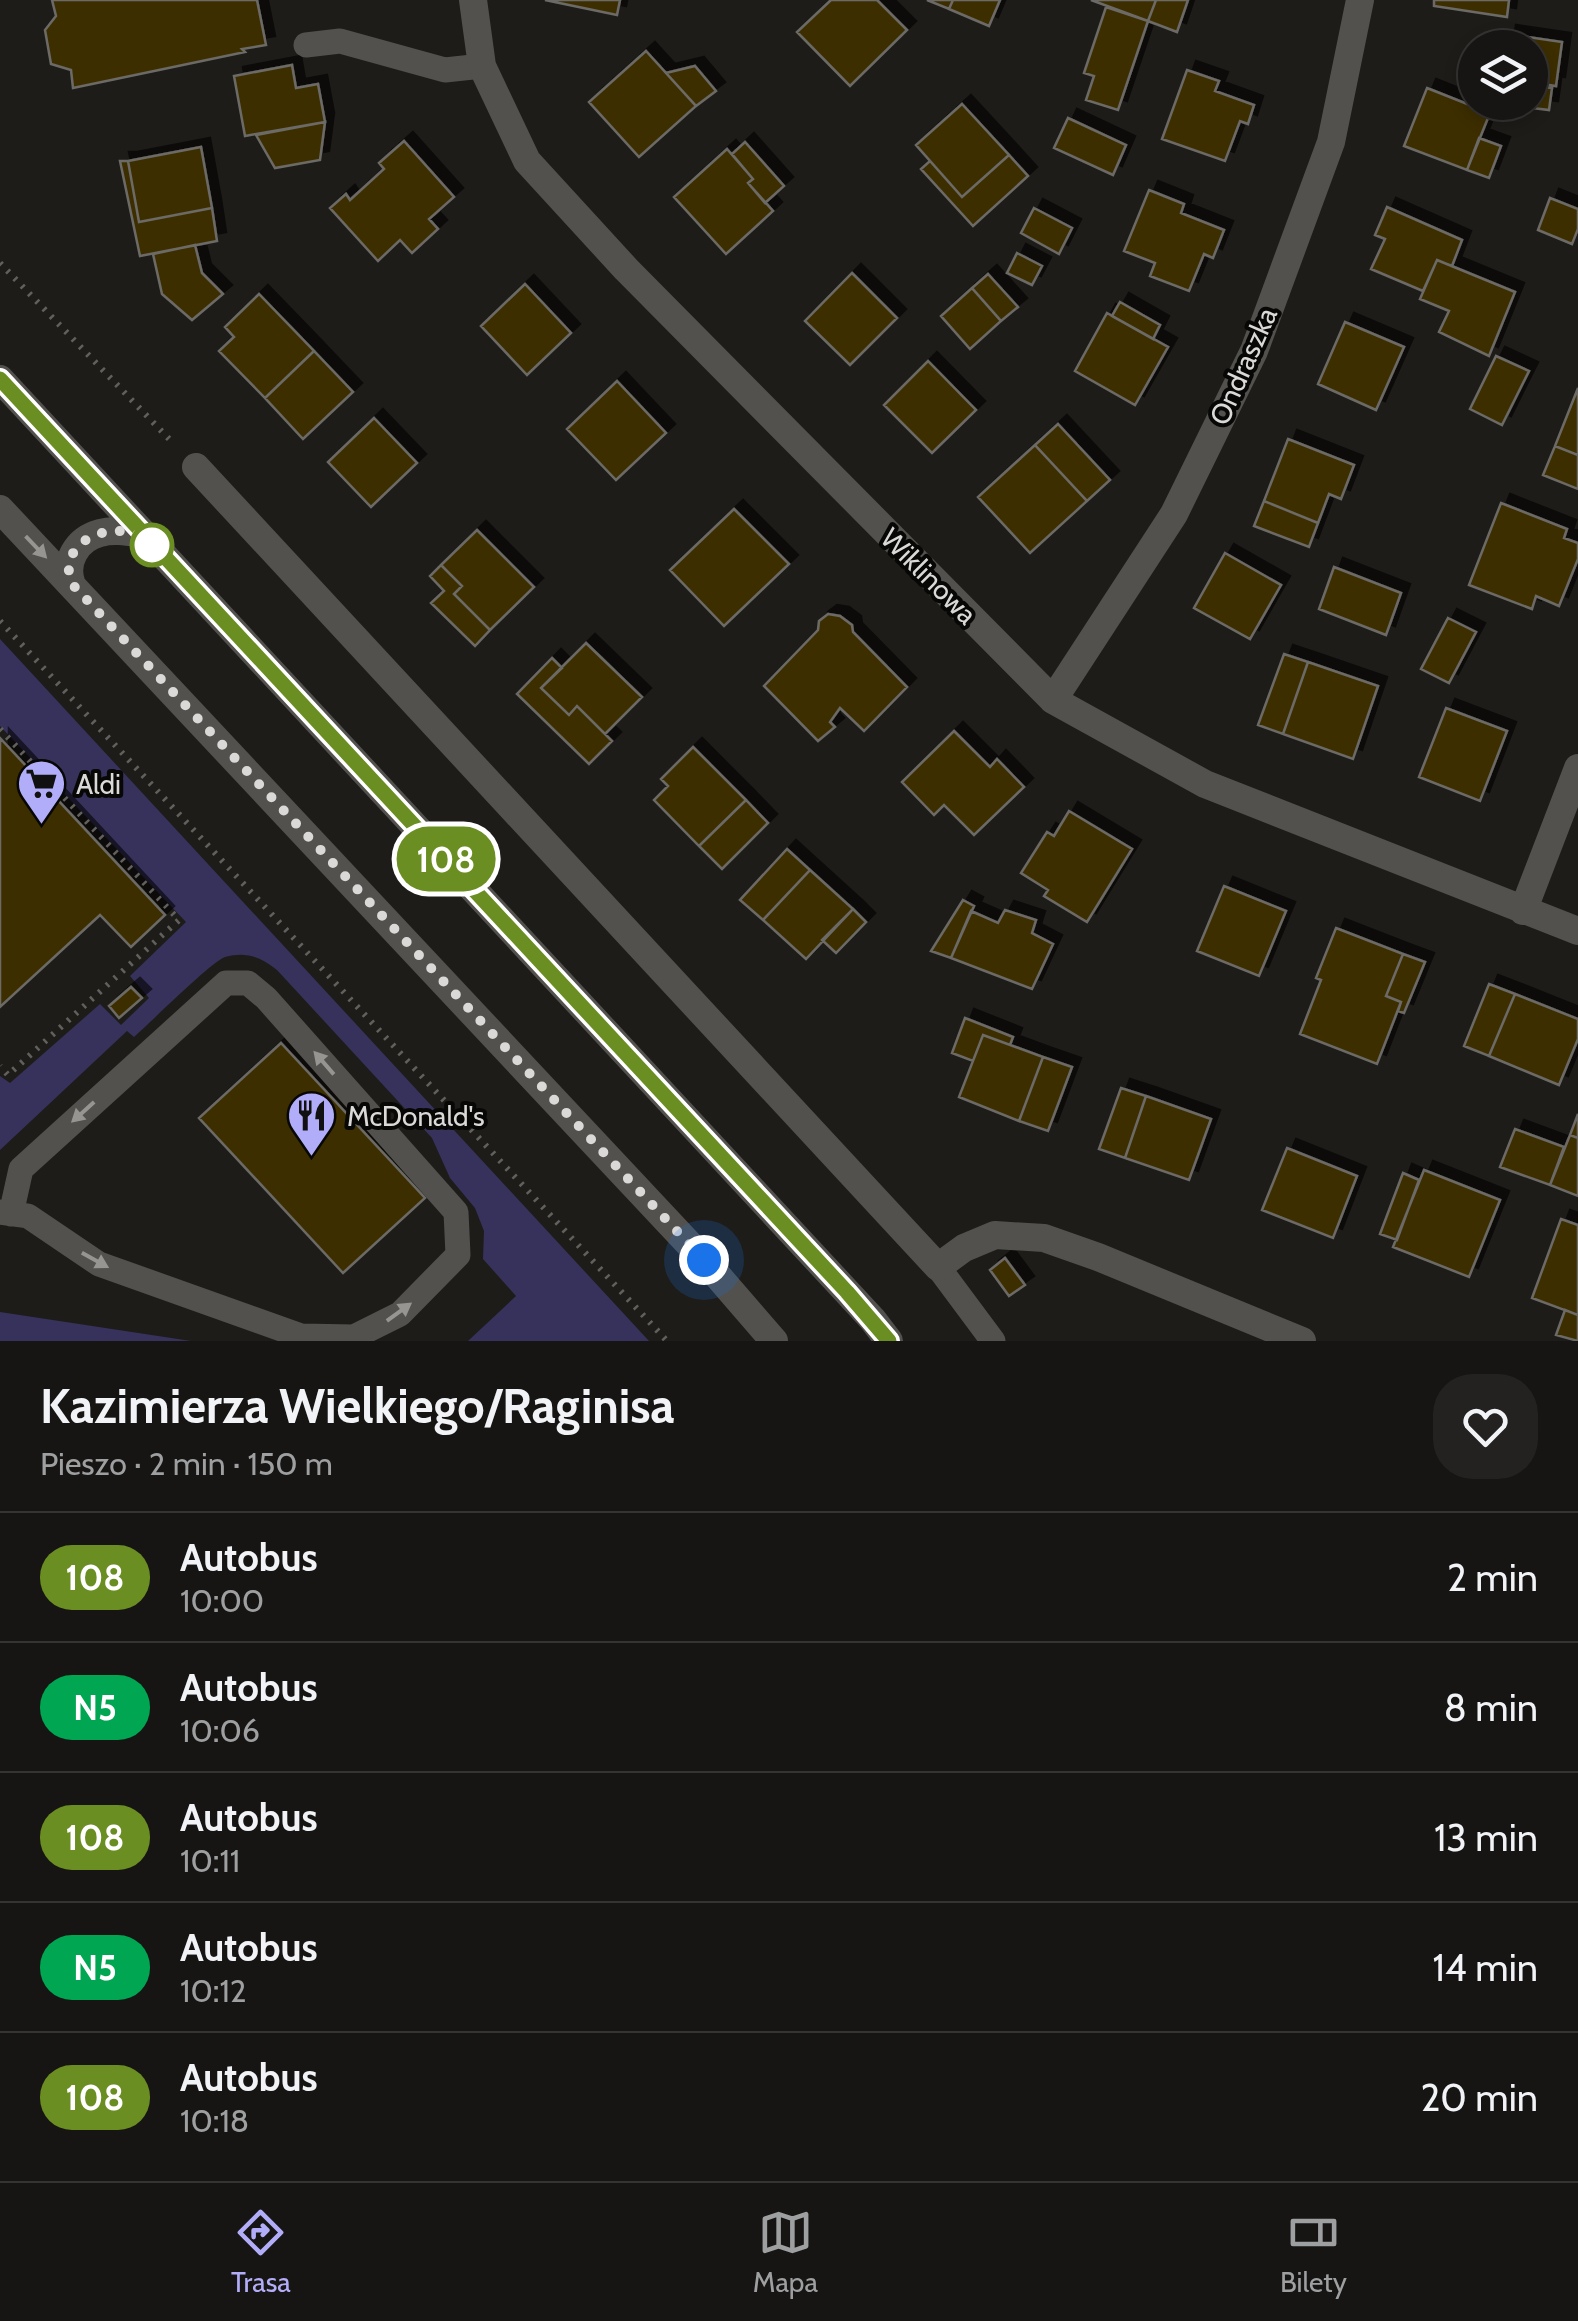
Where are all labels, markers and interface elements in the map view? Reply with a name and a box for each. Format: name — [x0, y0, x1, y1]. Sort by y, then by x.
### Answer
map controls — [1458, 30, 1548, 120]
button: layers — [1458, 30, 1548, 120]
street label: Ondraszka — [1202, 301, 1284, 430]
street label: Wiklinowa — [874, 521, 985, 632]
unlabelled marker — [131, 524, 173, 566]
one-way arrow — [24, 535, 47, 559]
supermarket icon: Aldi — [15, 758, 67, 826]
place label: Aldi — [76, 767, 121, 801]
line badge: 108 — [388, 826, 504, 892]
text: 108 — [417, 838, 475, 881]
one-way arrow — [313, 1051, 335, 1076]
restaurant icon: McDonald's — [286, 1090, 338, 1158]
place label: McDonald's — [347, 1099, 485, 1133]
one-way arrow — [71, 1100, 95, 1123]
your location — [679, 1235, 729, 1285]
one-way arrow — [81, 1250, 109, 1268]
one-way arrow — [386, 1302, 412, 1322]
button: heart — [1433, 1374, 1538, 1479]
text: Kazimierza Wielkiego/Raginisa — [40, 1377, 675, 1435]
text: Pieszo · 2 min · 150 m — [40, 1444, 333, 1483]
text: Autobus — [180, 1534, 318, 1581]
text: 2 min — [1447, 1554, 1538, 1601]
text: 108 — [66, 1556, 124, 1599]
text: 10:00 — [180, 1581, 264, 1620]
text: Autobus — [180, 1664, 318, 1711]
text: 8 min — [1444, 1684, 1538, 1731]
text: N5 — [73, 1686, 117, 1729]
text: 10:06 — [180, 1711, 260, 1750]
text: Autobus — [180, 1794, 318, 1841]
text: 13 min — [1434, 1814, 1538, 1861]
text: 108 — [66, 1816, 124, 1859]
text: 10:11 — [180, 1841, 240, 1880]
text: Autobus — [180, 1924, 318, 1971]
text: 14 min — [1432, 1944, 1538, 1991]
text: N5 — [73, 1946, 117, 1989]
text: 10:12 — [180, 1971, 247, 2010]
text: Autobus — [180, 2054, 318, 2101]
text: 20 min — [1420, 2074, 1538, 2121]
text: 108 — [66, 2076, 124, 2119]
text: 10:18 — [180, 2101, 249, 2140]
tab: Trasa — [231, 2205, 291, 2299]
tab: Mapa — [753, 2205, 818, 2299]
tab: Bilety — [1280, 2205, 1347, 2299]

